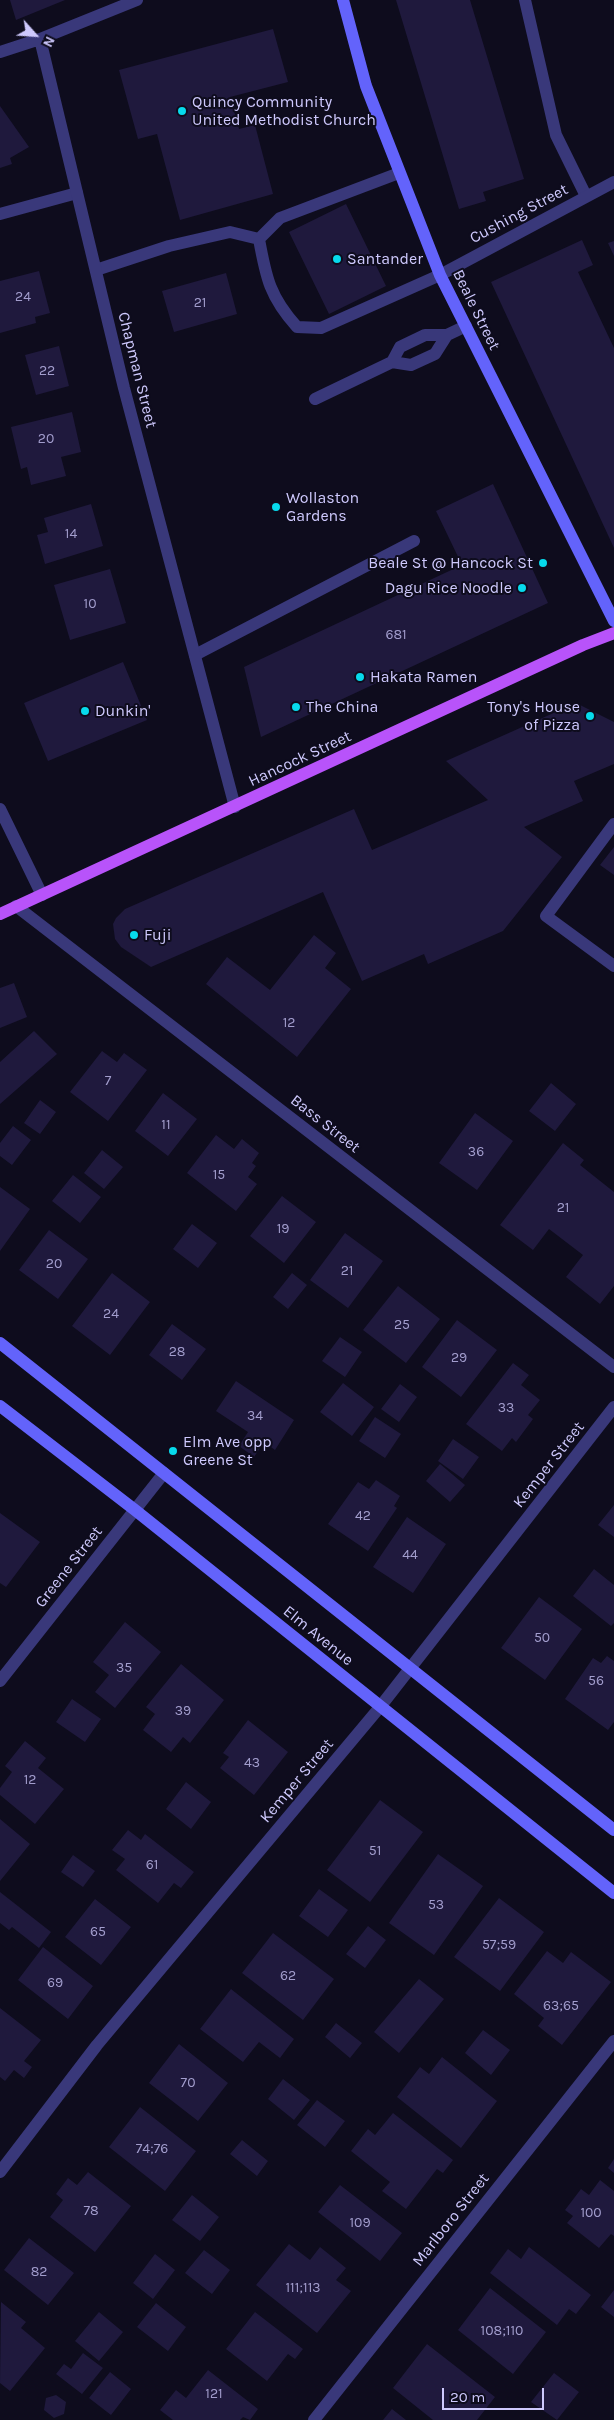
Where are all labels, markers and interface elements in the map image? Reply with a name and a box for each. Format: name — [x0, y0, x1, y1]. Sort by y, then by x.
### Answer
north arrow — [10, 10, 60, 60]
text: N — [39, 34, 59, 50]
place label: Quincy Community United Methodist Church — [192, 92, 376, 130]
marker: Quincy Community United Methodist Church — [176, 105, 188, 117]
street label: Cushing Street — [466, 180, 572, 248]
place label: Santander — [347, 249, 423, 269]
marker: Santander — [331, 253, 343, 265]
street label: Beale Street — [448, 267, 504, 353]
house number: 24 — [15, 289, 31, 305]
house number: 21 — [194, 295, 206, 311]
street label: Chapman Street — [113, 310, 161, 430]
house number: 22 — [39, 363, 55, 379]
house number: 20 — [38, 431, 54, 447]
place label: Wollaston Gardens — [286, 488, 359, 526]
marker: Wollaston Gardens — [270, 501, 282, 513]
house number: 14 — [65, 526, 77, 542]
place label: Beale St @ Hancock St — [368, 553, 533, 573]
marker: Beale St @ Hancock St — [537, 557, 549, 569]
place label: Dagu Rice Noodle — [385, 578, 512, 598]
marker: Dagu Rice Noodle — [516, 582, 528, 594]
house number: 10 — [84, 596, 96, 612]
house number: 681 — [385, 627, 407, 643]
place label: Hakata Ramen — [370, 667, 477, 687]
marker: Hakata Ramen — [354, 671, 366, 683]
place label: The China — [306, 697, 378, 717]
place label: Tony's House of Pizza — [487, 697, 580, 735]
place label: Dunkin' — [95, 701, 151, 721]
marker: The China — [290, 701, 302, 713]
marker: Dunkin' — [79, 705, 91, 717]
marker: Tony's House of Pizza — [584, 710, 596, 722]
street label: Hancock Street — [246, 727, 354, 791]
place label: Fuji — [144, 925, 171, 945]
marker: Fuji — [128, 929, 140, 941]
house number: 12 — [283, 1015, 295, 1031]
house number: 7 — [105, 1073, 111, 1089]
street label: Bass Street — [286, 1091, 364, 1157]
house number: 11 — [161, 1117, 171, 1133]
house number: 36 — [468, 1144, 484, 1160]
house number: 15 — [213, 1167, 225, 1183]
house number: 21 — [557, 1200, 569, 1216]
house number: 19 — [277, 1221, 289, 1237]
house number: 20 — [46, 1256, 62, 1272]
house number: 21 — [341, 1263, 353, 1279]
house number: 24 — [103, 1306, 119, 1322]
house number: 25 — [394, 1317, 410, 1333]
house number: 28 — [169, 1344, 185, 1360]
house number: 29 — [451, 1350, 467, 1366]
house number: 33 — [498, 1400, 514, 1416]
house number: 34 — [247, 1408, 263, 1424]
street label: Kemper Street — [509, 1418, 589, 1512]
place label: Elm Ave opp Greene St — [183, 1432, 272, 1470]
marker: Elm Ave opp Greene St — [167, 1445, 179, 1457]
house number: 42 — [355, 1508, 371, 1524]
street label: Greene Street — [31, 1522, 107, 1612]
house number: 44 — [402, 1547, 418, 1563]
street label: Elm Avenue — [279, 1602, 357, 1670]
house number: 50 — [534, 1630, 550, 1646]
house number: 35 — [116, 1660, 132, 1676]
house number: 56 — [588, 1673, 604, 1689]
house number: 39 — [175, 1703, 191, 1719]
street label: Kemper Street — [256, 1735, 338, 1827]
house number: 43 — [244, 1755, 260, 1771]
house number: 12 — [24, 1772, 36, 1788]
house number: 51 — [369, 1843, 381, 1859]
house number: 61 — [146, 1857, 158, 1873]
house number: 53 — [428, 1897, 444, 1913]
house number: 65 — [90, 1924, 106, 1940]
house number: 57;59 — [482, 1937, 516, 1953]
house number: 62 — [280, 1968, 296, 1984]
house number: 69 — [47, 1975, 63, 1991]
house number: 63;65 — [543, 1998, 579, 2014]
house number: 70 — [181, 2075, 195, 2091]
house number: 74;76 — [136, 2141, 168, 2157]
street label: Marlboro Street — [409, 2170, 493, 2270]
house number: 78 — [83, 2203, 99, 2219]
house number: 100 — [580, 2205, 602, 2221]
house number: 109 — [349, 2215, 371, 2231]
house number: 82 — [31, 2264, 47, 2280]
house number: 111;113 — [285, 2280, 321, 2296]
house number: 108;110 — [481, 2323, 523, 2339]
scale bar — [444, 2378, 546, 2410]
house number: 121 — [205, 2386, 223, 2402]
text: 20 m — [450, 2388, 485, 2406]

